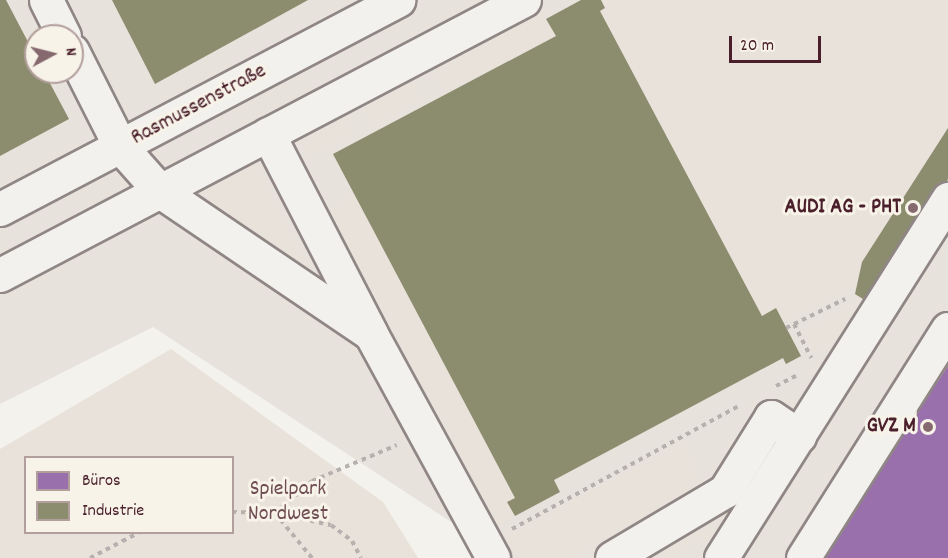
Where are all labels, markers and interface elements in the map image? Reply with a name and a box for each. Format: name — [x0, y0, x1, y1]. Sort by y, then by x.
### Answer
north arrow — [24, 24, 84, 84]
scale bar — [732, 24, 824, 62]
text: 20 m — [740, 34, 774, 59]
text: N — [58, 47, 82, 57]
street label: Rasmussenstraße — [127, 58, 271, 152]
place label: AUDI AG - PHT — [784, 195, 901, 221]
marker: AUDI AG - PHT — [906, 201, 920, 215]
place label: GVZ M — [867, 414, 916, 440]
marker: GVZ M — [921, 420, 935, 434]
legend — [24, 456, 234, 534]
text: Büros — [82, 469, 121, 494]
park label: Spielpark Nordwest — [248, 476, 328, 528]
text: Industrie — [82, 499, 144, 524]

